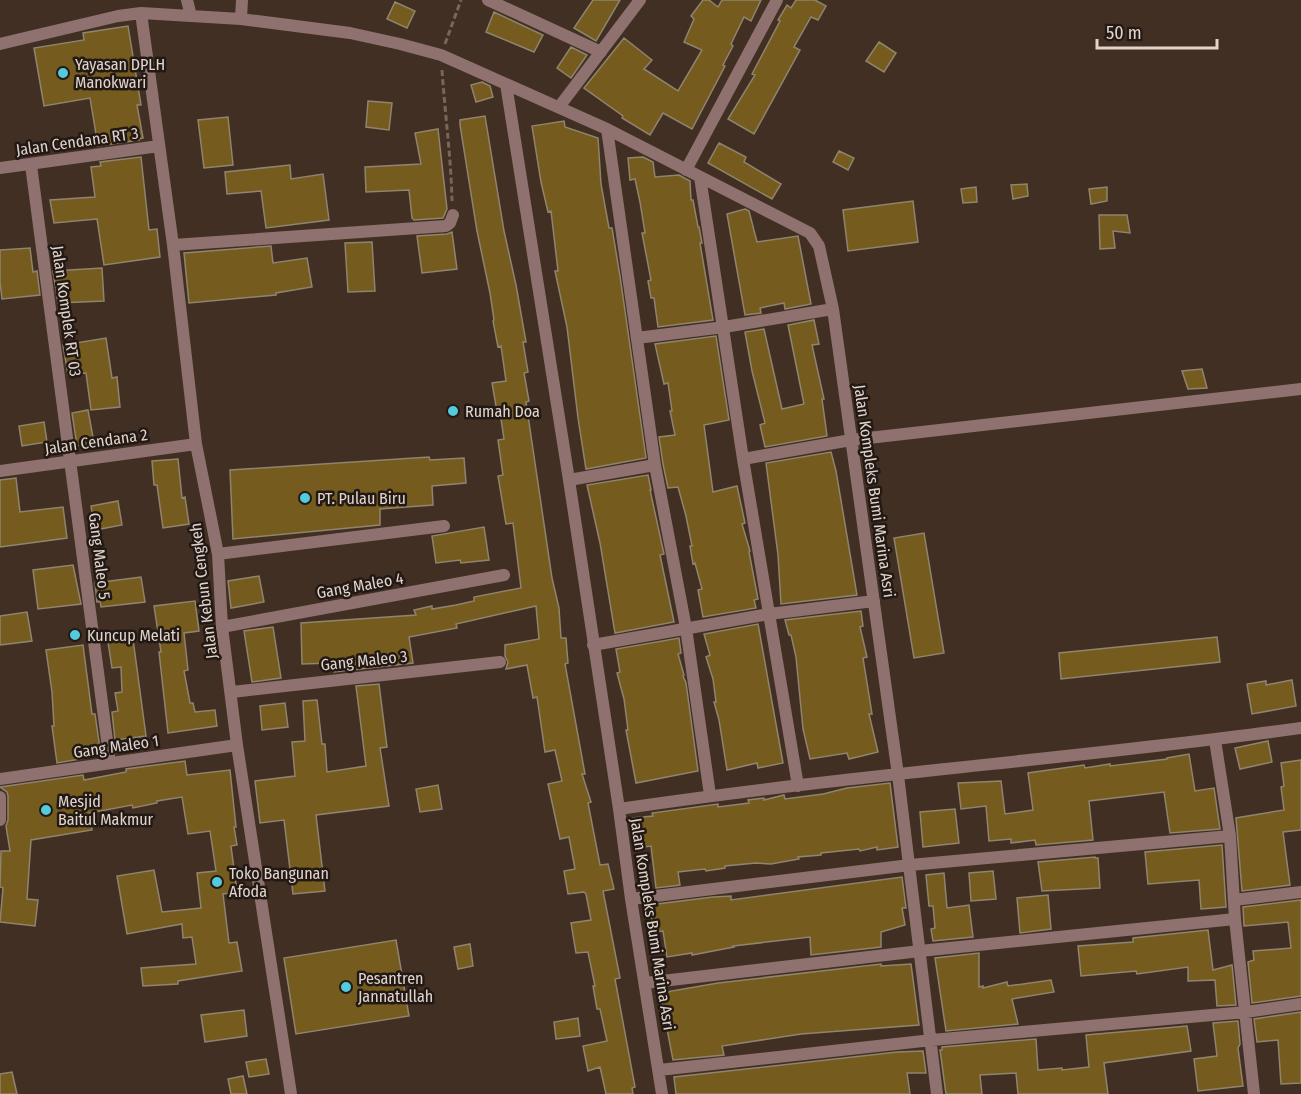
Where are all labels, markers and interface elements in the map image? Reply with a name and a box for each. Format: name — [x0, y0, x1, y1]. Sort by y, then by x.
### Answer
scale bar — [1097, 12, 1217, 50]
text: 50 m — [1106, 22, 1142, 44]
place label: Yayasan DPLH Manokwari — [75, 55, 165, 92]
marker: Yayasan DPLH Manokwari — [56, 66, 70, 80]
street label: Jalan Cendana RT 3 — [15, 123, 140, 160]
street label: Jalan Komplek RT 03 — [48, 244, 85, 378]
street label: Jalan Kompleks Bumi Marina Asri — [850, 383, 899, 599]
place label: Rumah Doa — [465, 402, 540, 421]
marker: Rumah Doa — [446, 404, 460, 418]
street label: Jalan Cendana 2 — [43, 425, 149, 458]
place label: PT. Pulau Biru — [317, 489, 406, 508]
marker: PT. Pulau Biru — [298, 491, 312, 505]
street label: Gang Maleo 5 — [85, 512, 114, 601]
street label: Jalan Kebun Cengkeh — [186, 522, 221, 660]
street label: Gang Maleo 4 — [315, 568, 405, 602]
place label: Kuncup Melati — [87, 626, 180, 645]
marker: Kuncup Melati — [68, 628, 82, 642]
street label: Gang Maleo 3 — [320, 646, 408, 675]
street label: Gang Maleo 1 — [72, 731, 160, 762]
place label: Mesjid Baitul Makmur — [58, 792, 154, 829]
marker: Mesjid Baitul Makmur — [39, 803, 53, 817]
street label: Jalan Kompleks Bumi Marina Asri — [626, 817, 679, 1032]
place label: Toko Bangunan Afoda — [229, 864, 329, 901]
marker: Toko Bangunan Afoda — [210, 875, 224, 889]
place label: Pesantren Jannatullah — [358, 969, 433, 1006]
marker: Pesantren Jannatullah — [339, 980, 353, 994]

